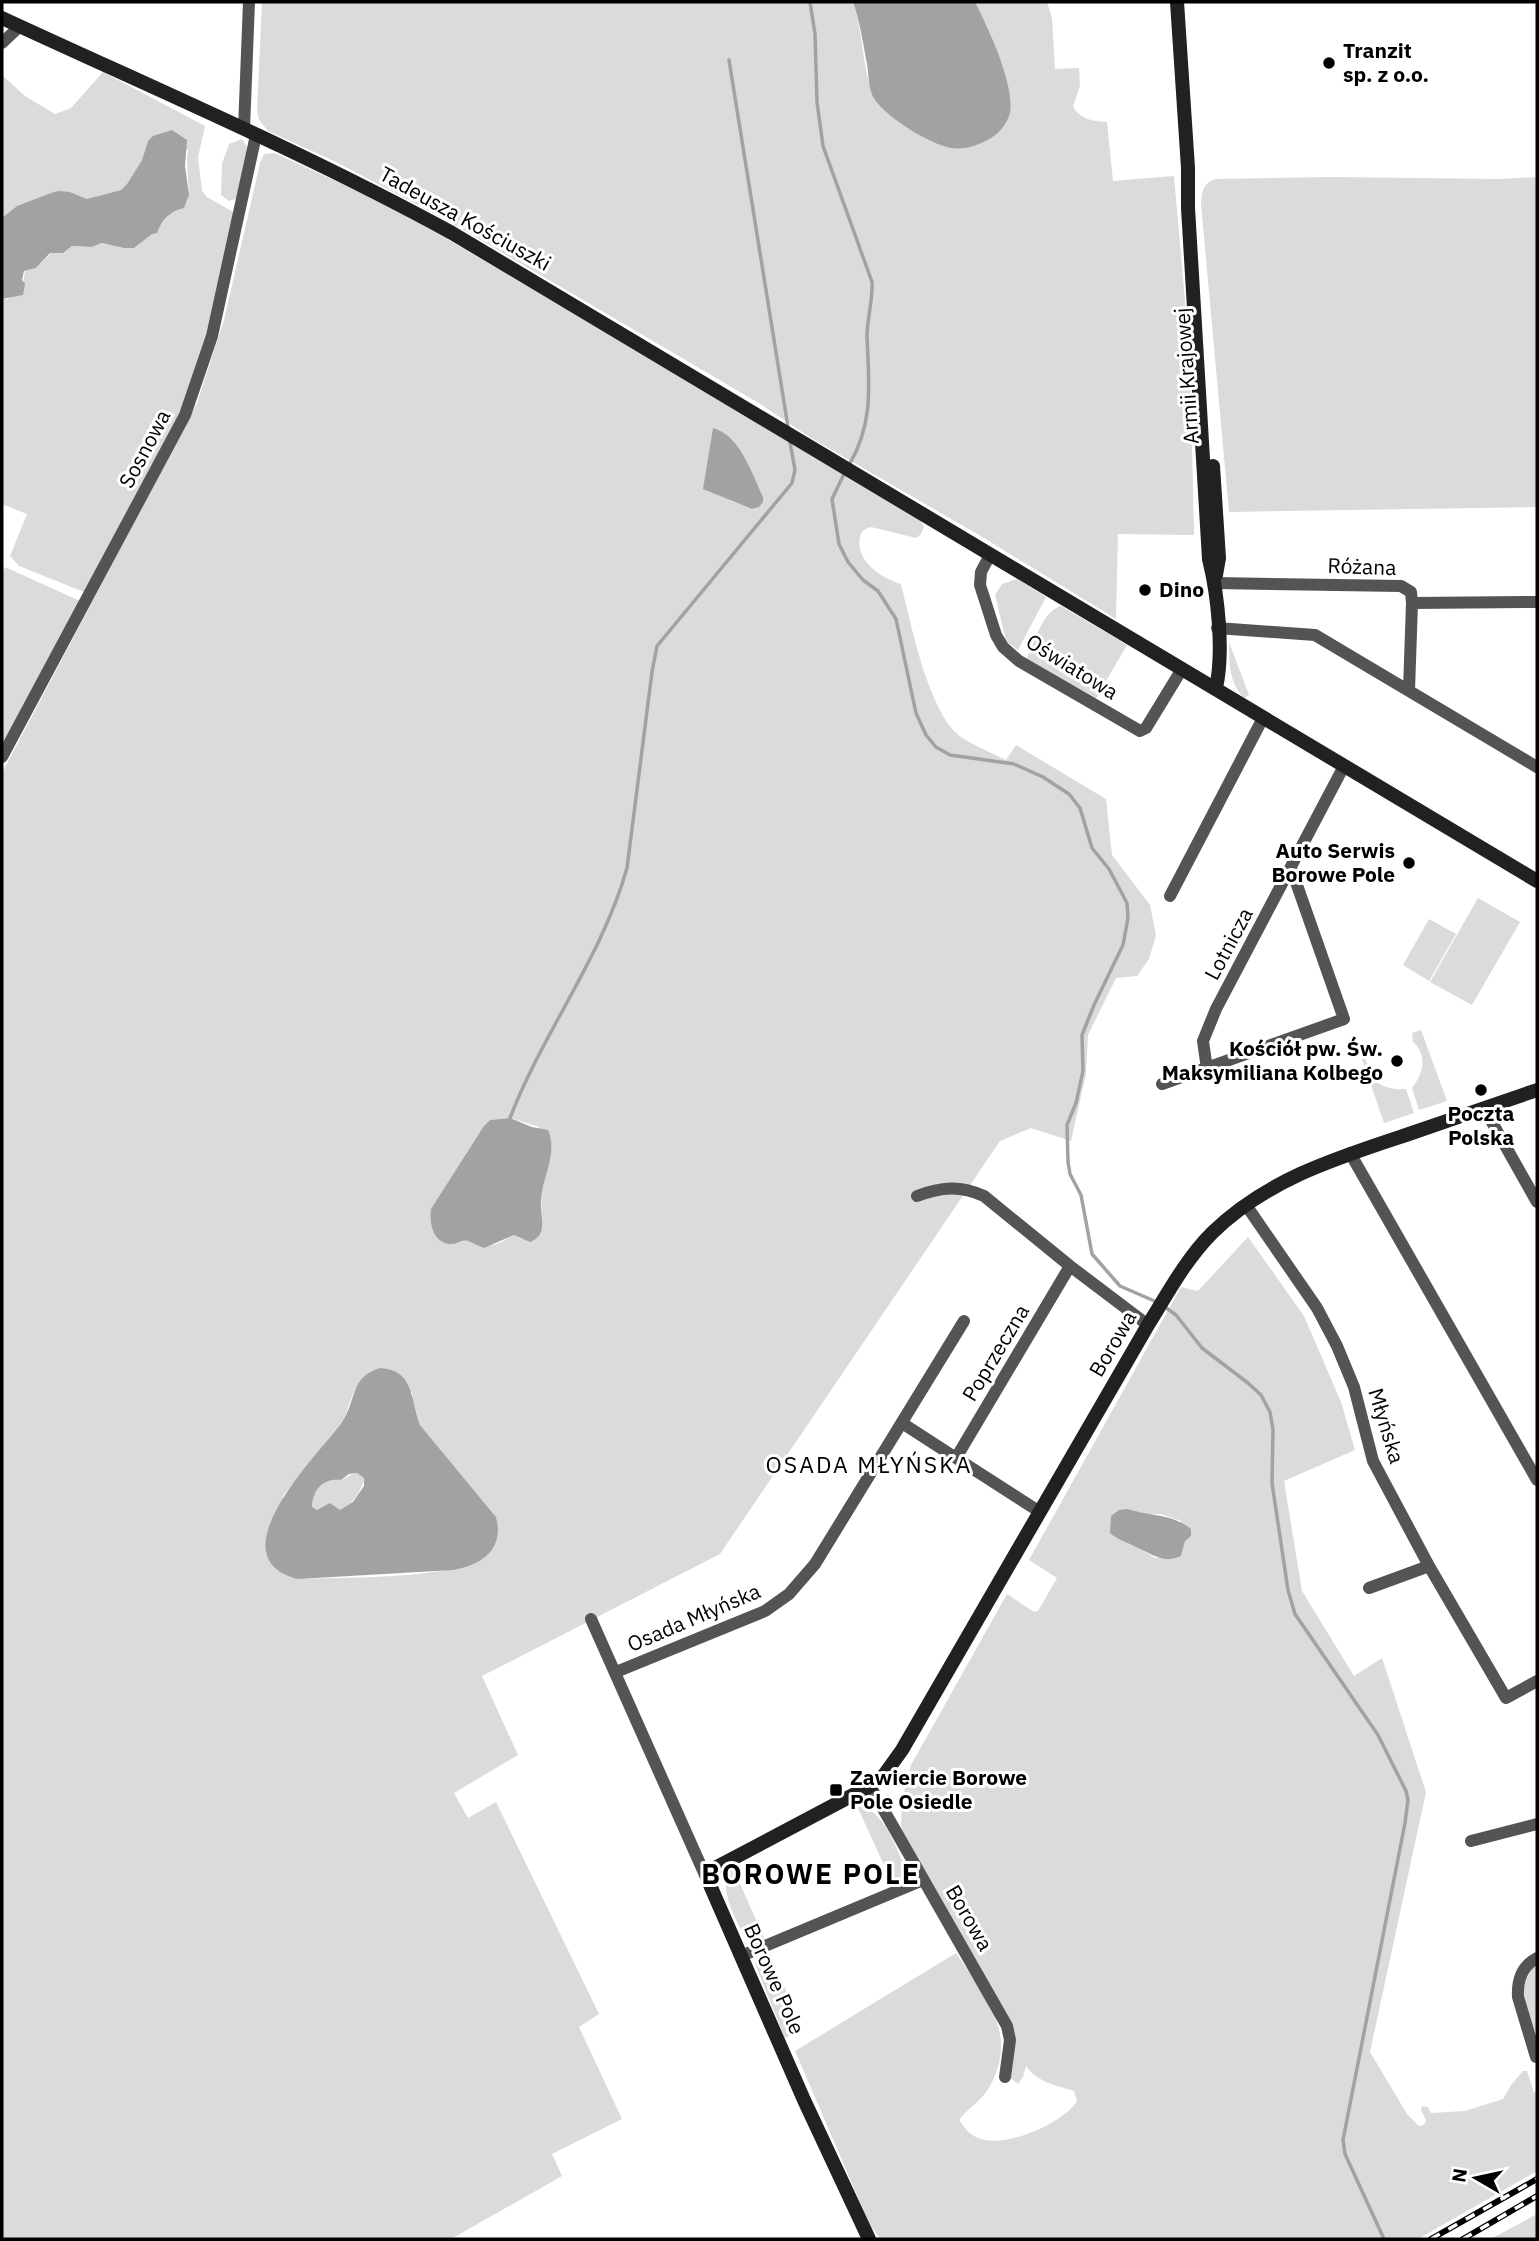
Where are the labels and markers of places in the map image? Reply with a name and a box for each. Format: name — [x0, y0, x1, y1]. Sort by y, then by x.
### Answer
place label: Tranzit sp. z o.o. — [1343, 36, 1429, 88]
marker: Tranzit sp. z o.o. — [1321, 55, 1337, 71]
place label: Dino — [1159, 575, 1204, 603]
marker: Dino — [1137, 582, 1153, 598]
place label: Auto Serwis Borowe Pole — [1272, 836, 1395, 888]
marker: Auto Serwis Borowe Pole — [1401, 855, 1417, 871]
place label: Kościół pw. Św. Maksymiliana Kolbego — [1162, 1034, 1383, 1086]
marker: Kościół pw. Św. Maksymiliana Kolbego — [1389, 1053, 1405, 1069]
marker: Poczta Polska — [1473, 1082, 1489, 1098]
place label: Poczta Polska — [1448, 1099, 1515, 1151]
place label: Zawiercie Borowe Pole Osiedle — [850, 1763, 1027, 1815]
marker: Zawiercie Borowe Pole Osiedle — [828, 1782, 844, 1798]

